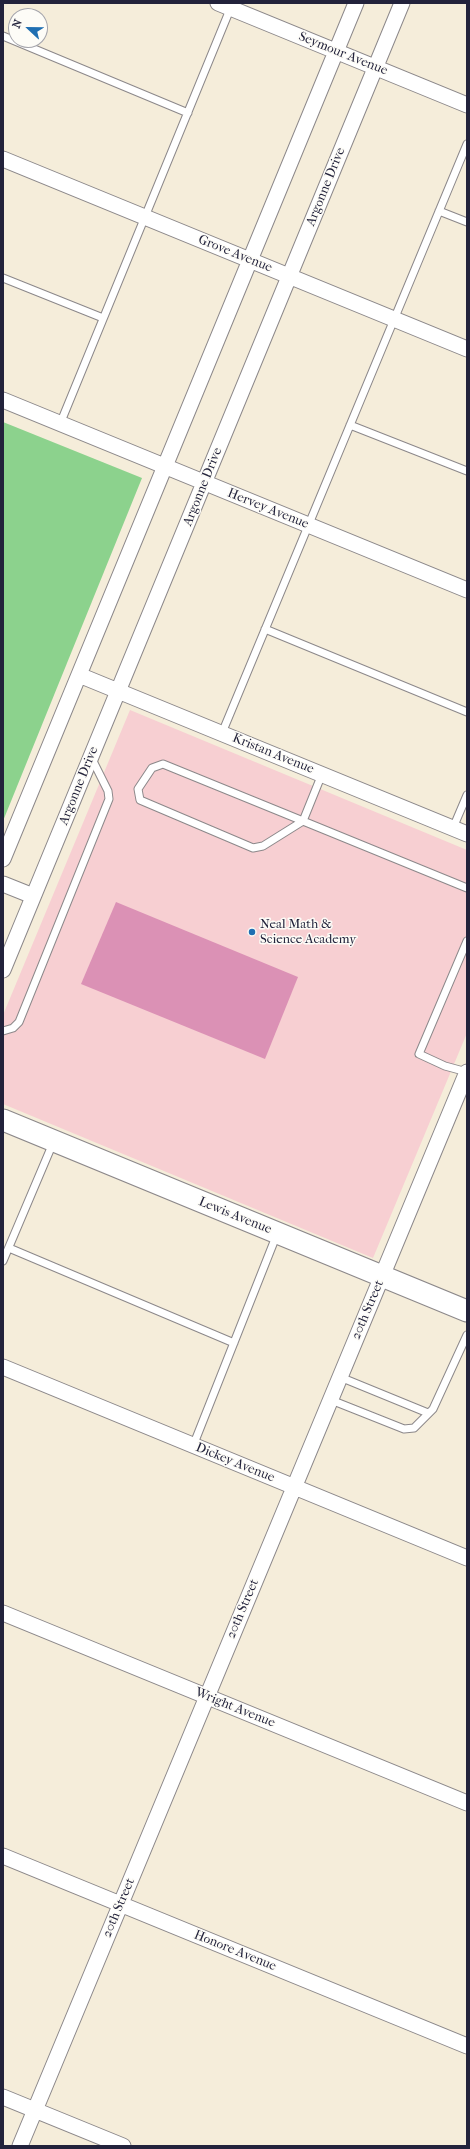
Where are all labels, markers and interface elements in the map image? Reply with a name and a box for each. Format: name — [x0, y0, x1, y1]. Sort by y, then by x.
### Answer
north arrow — [8, 8, 48, 48]
text: N — [10, 17, 25, 30]
street label: Seymour Avenue — [296, 29, 390, 79]
street label: Argonne Drive — [303, 145, 349, 229]
street label: Grove Avenue — [196, 232, 274, 276]
street label: Argonne Drive — [180, 445, 226, 529]
street label: Hervey Avenue — [225, 486, 311, 532]
street label: Kristan Avenue — [230, 731, 316, 777]
street label: Argonne Drive — [56, 744, 102, 828]
place label: Neal Math & Science Academy — [260, 917, 356, 948]
marker: Neal Math & Science Academy — [247, 927, 257, 937]
street label: Lewis Avenue — [196, 1194, 274, 1238]
street label: 20th Street — [349, 1278, 387, 1342]
street label: Dickey Avenue — [193, 1440, 277, 1486]
street label: 20th Street — [224, 1577, 262, 1641]
street label: Wright Avenue — [193, 1685, 277, 1731]
street label: 20th Street — [100, 1876, 138, 1940]
street label: Honore Avenue — [192, 1927, 278, 1975]

